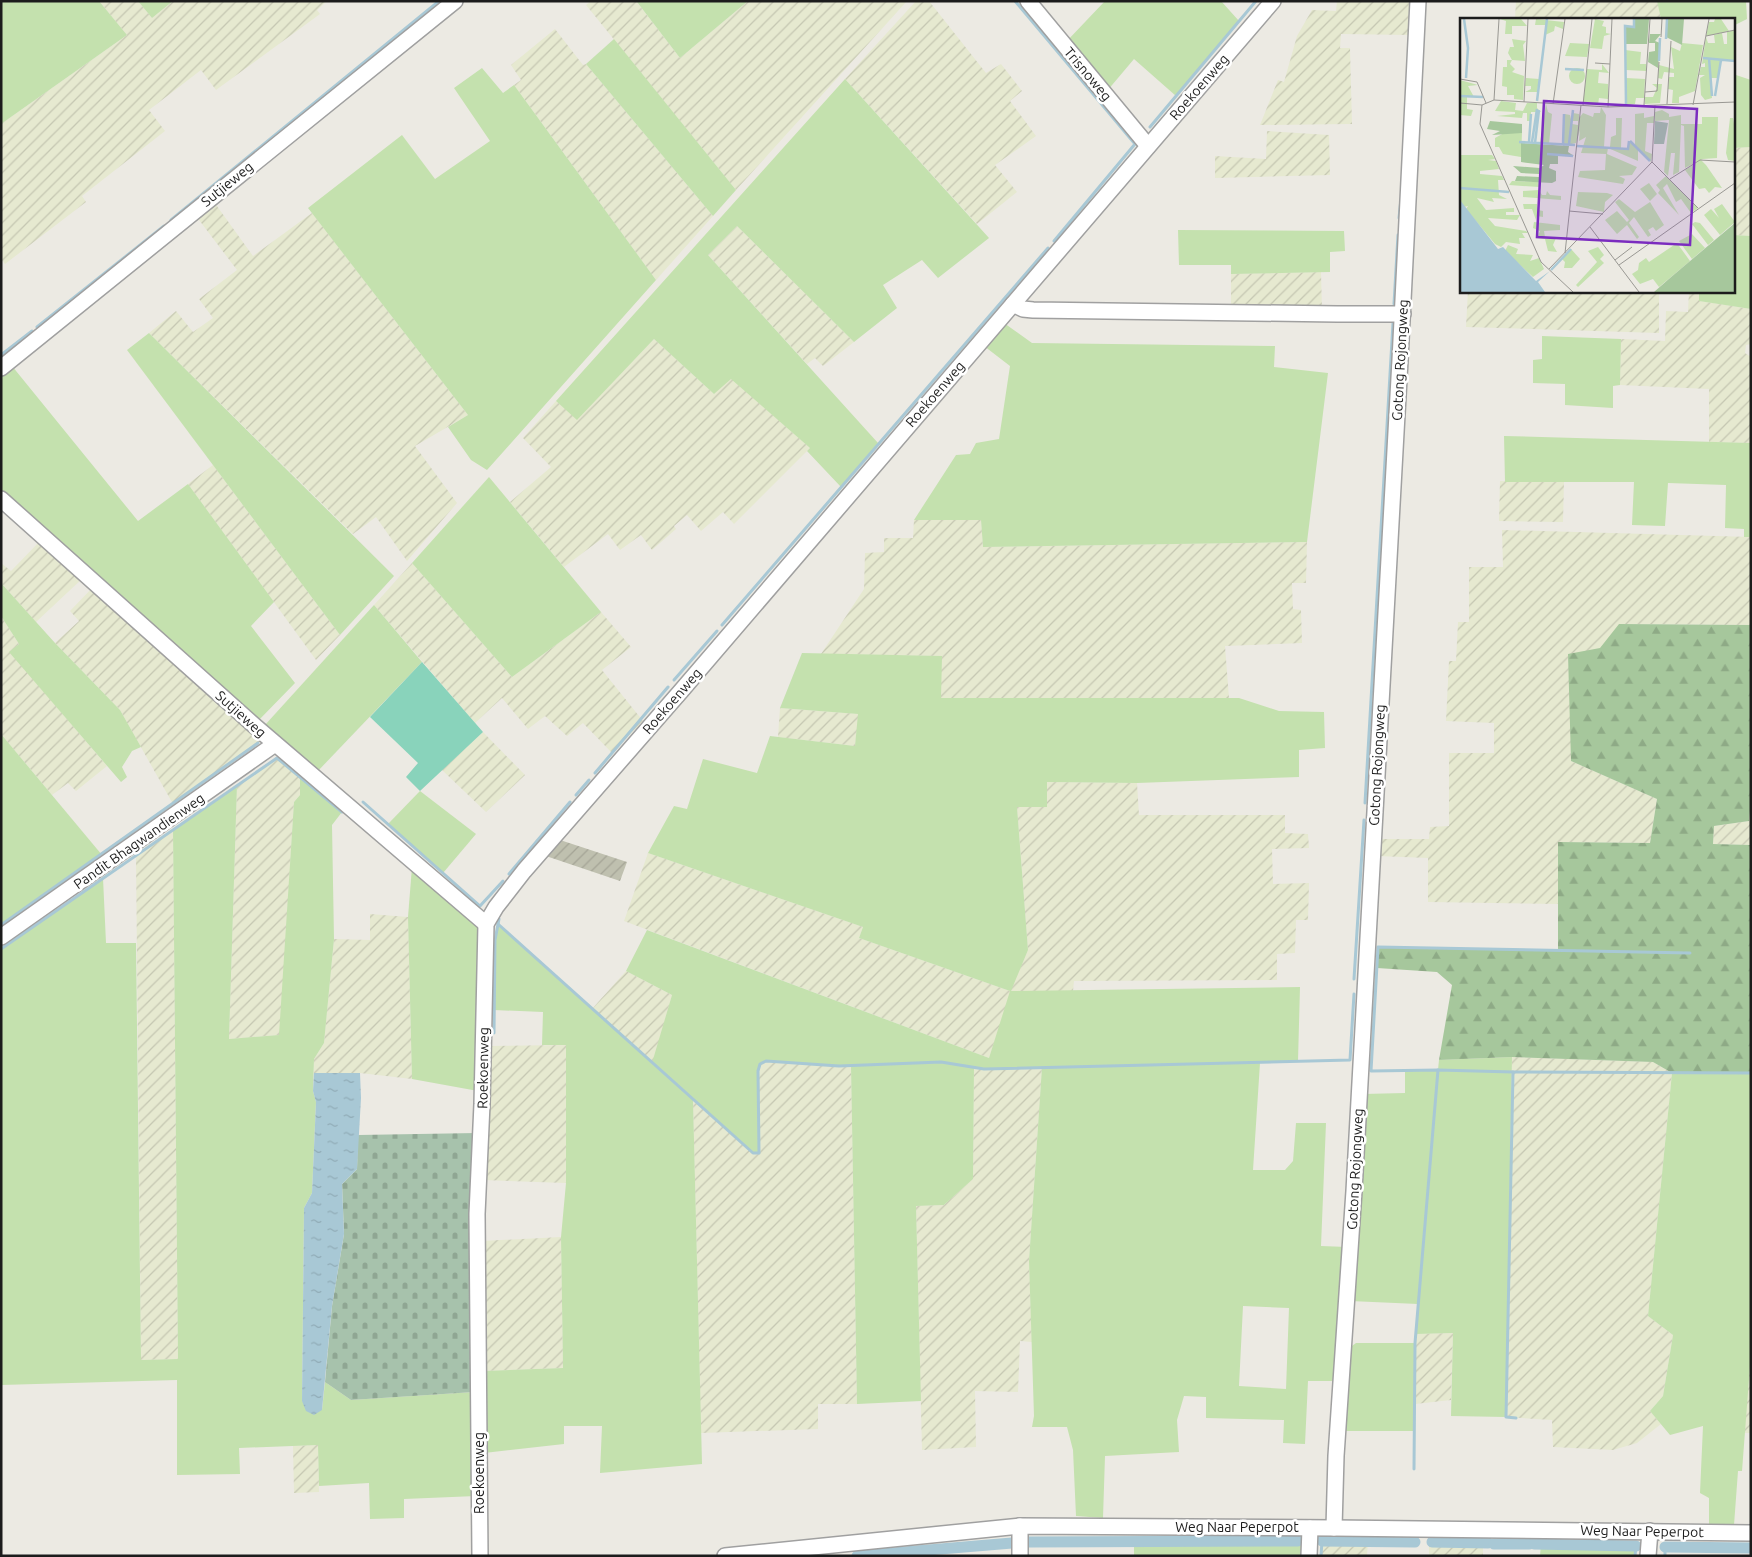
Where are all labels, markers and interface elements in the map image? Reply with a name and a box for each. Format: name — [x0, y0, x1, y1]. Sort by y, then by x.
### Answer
inset map — [1460, 18, 1734, 292]
street label: Trisnoweg — [1061, 44, 1115, 104]
street label: Roekoenweg — [1166, 51, 1232, 123]
street label: Sutjieweg — [198, 158, 256, 210]
street label: Gotong Rojongweg — [1389, 299, 1411, 421]
street label: Roekoenweg — [902, 358, 968, 430]
street label: Roekoenweg — [639, 665, 705, 737]
street label: Sutjieweg — [213, 687, 269, 741]
street label: Gotong Rojongweg — [1366, 704, 1388, 826]
street label: Pandit Bhagwandienweg — [71, 790, 207, 892]
street label: Roekoenweg — [474, 1027, 492, 1109]
street label: Gotong Rojongweg — [1344, 1108, 1366, 1230]
street label: Roekoenweg — [471, 1432, 487, 1514]
street label: Weg Naar Peperpot — [1175, 1519, 1299, 1535]
street label: Weg Naar Peperpot — [1580, 1522, 1704, 1540]

